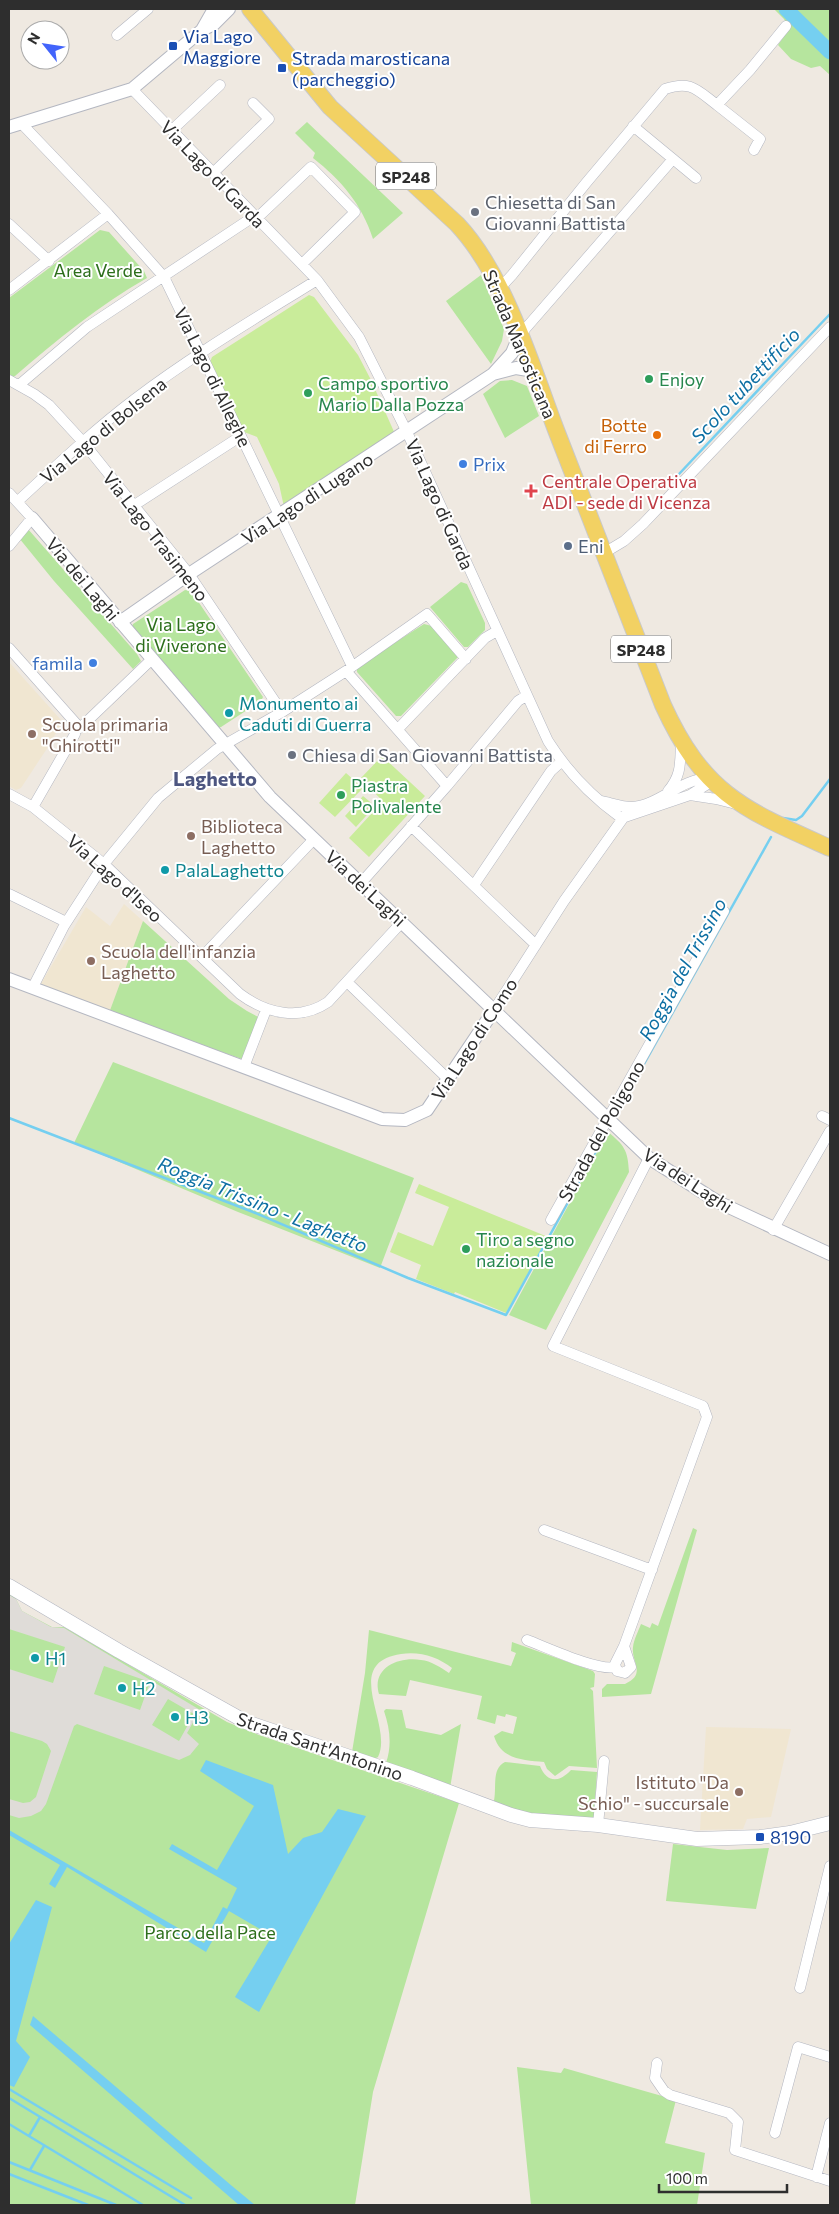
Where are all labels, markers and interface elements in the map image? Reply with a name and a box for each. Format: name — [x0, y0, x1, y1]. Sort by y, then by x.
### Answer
north arrow — [20, 20, 70, 70]
place label: Via Lago Maggiore — [183, 25, 261, 68]
text: N — [23, 29, 43, 47]
marker: Via Lago Maggiore — [167, 40, 179, 52]
place label: Strada marosticana (parcheggio) — [292, 47, 450, 90]
marker: Strada marosticana (parcheggio) — [276, 62, 288, 74]
street label: Via Lago di Garda — [156, 116, 270, 232]
road number: SP248 — [376, 162, 436, 190]
place label: Chiesetta di San Giovanni Battista — [485, 191, 626, 234]
marker: Chiesetta di San Giovanni Battista — [469, 206, 481, 218]
park label: Area Verde — [53, 259, 143, 281]
street label: Strada Marosticana — [479, 266, 561, 422]
street label: Via Lago di Alleghe — [170, 304, 256, 450]
water label: Scolo tubettificio — [686, 322, 804, 448]
place label: Enjoy — [659, 368, 704, 390]
street label: Via Lago di Bolsena — [35, 372, 171, 488]
place label: Campo sportivo Mario Dalla Pozza — [318, 372, 464, 415]
marker: Enjoy — [643, 373, 655, 385]
marker: Campo sportivo Mario Dalla Pozza — [302, 387, 314, 399]
place label: Botte di Ferro — [584, 414, 647, 457]
marker: Botte di Ferro — [651, 429, 663, 441]
street label: Via Lago di Garda — [401, 435, 479, 573]
street label: Via Lago di Lugano — [237, 447, 377, 549]
place label: Prix — [473, 453, 506, 475]
marker: Prix — [457, 458, 469, 470]
street label: Via Lago Trasimeno — [98, 467, 214, 605]
place label: Centrale Operativa ADI - sede di Vicenza — [542, 470, 711, 513]
marker: Centrale Operativa ADI - sede di Vicenza — [524, 484, 538, 498]
street label: Via dei Laghi — [42, 533, 124, 625]
place label: Eni — [578, 535, 604, 557]
marker: Eni — [562, 540, 574, 552]
park label: Via Lago di Viverone — [135, 613, 227, 656]
road number: SP248 — [611, 636, 671, 662]
place label: famila — [32, 652, 83, 674]
marker: famila — [87, 657, 99, 669]
place label: Monumento ai Caduti di Guerra — [239, 692, 371, 735]
marker: Monumento ai Caduti di Guerra — [223, 707, 235, 719]
place label: Scuola primaria "Ghirotti" — [42, 713, 169, 756]
marker: Scuola primaria "Ghirotti" — [26, 728, 38, 740]
place label: Chiesa di San Giovanni Battista — [302, 744, 553, 766]
marker: Chiesa di San Giovanni Battista — [286, 749, 298, 761]
district label: Laghetto — [173, 766, 257, 790]
place label: Piastra Polivalente — [351, 774, 442, 817]
marker: Piastra Polivalente — [335, 789, 347, 801]
place label: Biblioteca Laghetto — [201, 815, 283, 858]
street label: Via Lago d'Iseo — [63, 829, 167, 927]
marker: Biblioteca Laghetto — [185, 830, 197, 842]
street label: Via dei Laghi — [321, 845, 411, 931]
place label: PalaLaghetto — [175, 859, 284, 881]
marker: PalaLaghetto — [159, 864, 171, 876]
water label: Roggia del Trissino — [633, 894, 731, 1044]
place label: Scuola dell'infanzia Laghetto — [101, 940, 256, 983]
marker: Scuola dell'infanzia Laghetto — [85, 955, 97, 967]
street label: Via Lago di Como — [426, 974, 522, 1104]
street label: Strada del Poligono — [553, 1057, 649, 1205]
street label: Via dei Laghi — [639, 1143, 737, 1217]
water label: Roggia Trissino - Laghetto — [155, 1151, 371, 1257]
place label: Tiro a segno nazionale — [476, 1228, 575, 1271]
marker: Tiro a segno nazionale — [460, 1243, 472, 1255]
place label: H1 — [45, 1647, 66, 1669]
marker: H1 — [29, 1652, 41, 1664]
place label: H2 — [132, 1677, 155, 1699]
marker: H2 — [116, 1682, 128, 1694]
place label: H3 — [185, 1706, 209, 1728]
street label: Strada Sant'Antonino — [234, 1707, 406, 1785]
marker: H3 — [169, 1711, 181, 1723]
place label: Istituto "Da Schio" - succursale — [578, 1771, 729, 1814]
marker: Istituto "Da Schio" - succursale — [733, 1786, 745, 1798]
place label: 8190 — [770, 1826, 811, 1848]
marker: 8190 — [754, 1831, 766, 1843]
park label: Parco della Pace — [144, 1921, 276, 1943]
scale bar — [659, 2162, 786, 2194]
text: 100 m — [666, 2169, 708, 2187]

